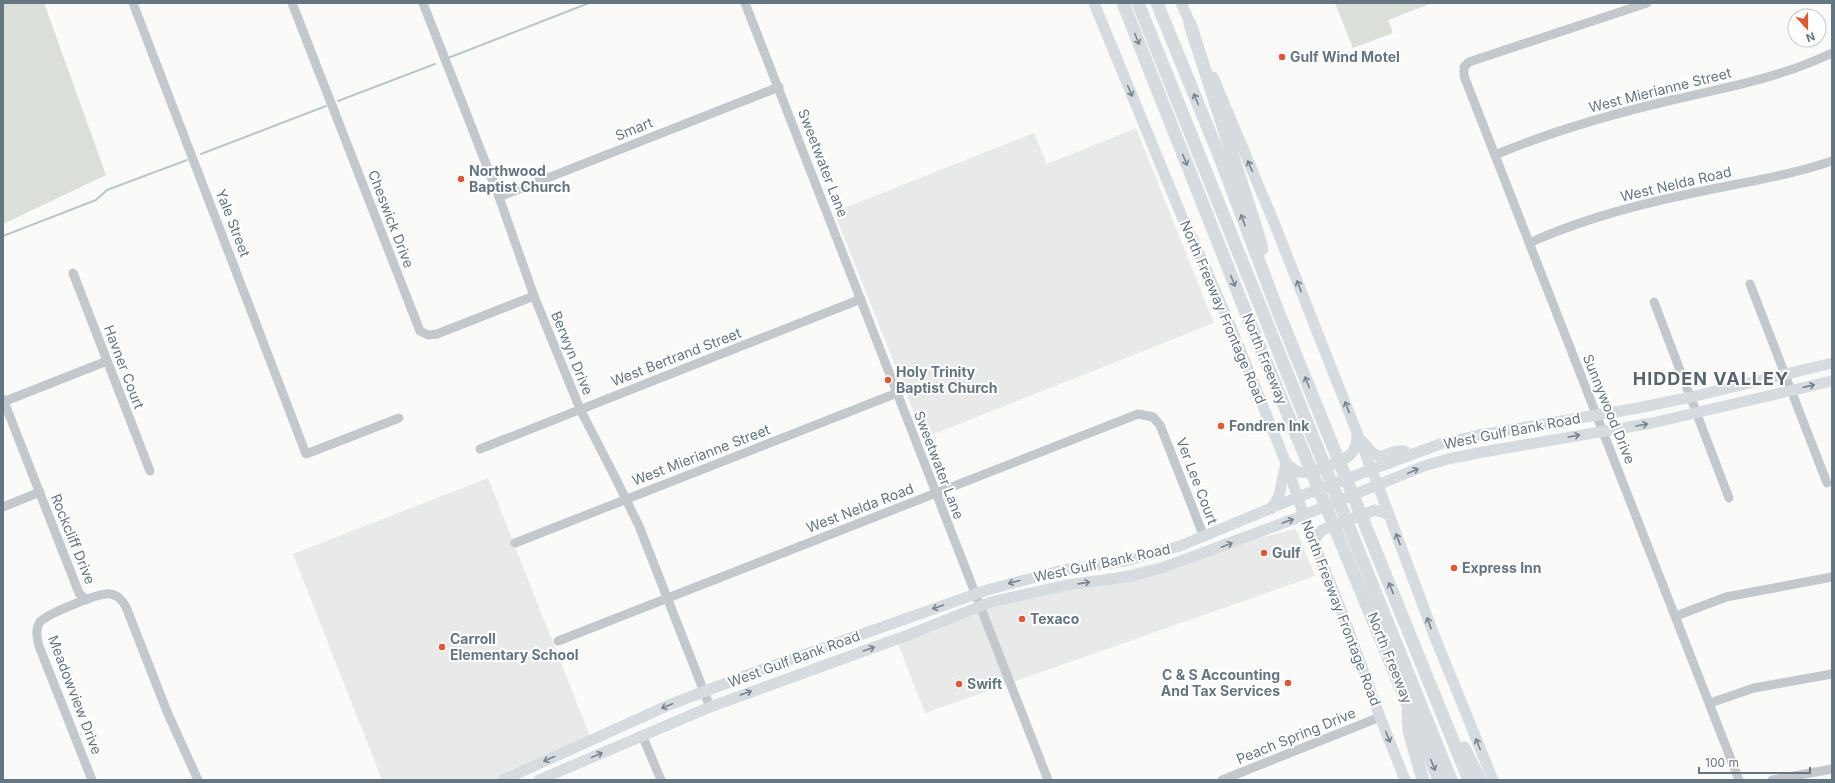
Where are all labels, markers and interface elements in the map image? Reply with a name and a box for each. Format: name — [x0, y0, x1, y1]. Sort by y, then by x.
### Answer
north arrow — [1787, 8, 1827, 48]
text: N — [1804, 29, 1817, 45]
one-way arrow — [1134, 33, 1141, 45]
place label: Gulf Wind Motel — [1290, 48, 1400, 65]
marker: Gulf Wind Motel — [1277, 52, 1287, 62]
street label: West Mierianne Street — [1587, 63, 1733, 115]
one-way arrow — [1127, 84, 1135, 96]
one-way arrow — [1192, 93, 1200, 105]
street label: Sweetwater Lane — [795, 106, 852, 219]
street label: Smart — [612, 113, 656, 144]
one-way arrow — [1182, 154, 1189, 166]
one-way arrow — [1246, 160, 1254, 172]
place label: Northwood Baptist Church — [469, 162, 571, 195]
street label: West Nelda Road — [1619, 162, 1733, 205]
street label: Cheswick Drive — [365, 168, 418, 270]
marker: Northwood Baptist Church — [456, 174, 466, 184]
street label: Yale Street — [213, 186, 254, 260]
one-way arrow — [1239, 215, 1247, 227]
street label: North Freeway Frontage Road — [1177, 218, 1269, 406]
one-way arrow — [1230, 274, 1238, 286]
one-way arrow — [1295, 281, 1303, 293]
street label: Berwyn Drive — [548, 308, 597, 397]
street label: North Freeway — [1239, 311, 1291, 407]
street label: Havner Court — [101, 322, 148, 412]
street label: West Bertrand Street — [608, 324, 744, 389]
street label: Sunnywood Drive — [1580, 352, 1639, 466]
place label: Holy Trinity Baptist Church — [896, 363, 998, 396]
district label: HIDDEN VALLEY — [1633, 368, 1789, 389]
marker: Holy Trinity Baptist Church — [883, 375, 893, 385]
one-way arrow — [1302, 377, 1310, 389]
one-way arrow — [1803, 382, 1816, 390]
one-way arrow — [1342, 402, 1350, 414]
street label: Sweetwater Lane — [911, 408, 968, 521]
street label: West Gulf Bank Road — [1442, 409, 1582, 452]
place label: Fondren Ink — [1229, 417, 1310, 434]
street label: West Mierianne Street — [630, 420, 773, 489]
marker: Fondren Ink — [1216, 421, 1226, 431]
one-way arrow — [1635, 421, 1648, 429]
one-way arrow — [1567, 432, 1580, 440]
street label: Ver Lee Court — [1173, 435, 1222, 527]
one-way arrow — [1407, 467, 1419, 474]
street label: West Nelda Road — [804, 479, 916, 536]
street label: Rockcliff Drive — [48, 491, 99, 586]
one-way arrow — [1281, 517, 1294, 524]
street label: North Freeway Frontage Road — [1298, 518, 1385, 708]
one-way arrow — [1393, 533, 1401, 545]
street label: West Gulf Bank Road — [1032, 540, 1172, 585]
one-way arrow — [1221, 540, 1233, 548]
place label: Gulf — [1272, 544, 1301, 561]
marker: Gulf — [1259, 548, 1269, 558]
place label: Express Inn — [1462, 559, 1542, 576]
marker: Express Inn — [1449, 563, 1459, 573]
one-way arrow — [1008, 579, 1021, 586]
one-way arrow — [1077, 579, 1090, 587]
one-way arrow — [1387, 582, 1394, 594]
one-way arrow — [932, 604, 945, 611]
place label: Texaco — [1030, 610, 1080, 627]
street label: North Freeway — [1364, 610, 1417, 706]
marker: Texaco — [1017, 614, 1027, 624]
one-way arrow — [1425, 618, 1433, 630]
street label: West Gulf Bank Road — [726, 627, 862, 690]
place label: Carroll Elementary School — [450, 630, 579, 663]
street label: Meadowview Drive — [45, 633, 106, 757]
marker: Carroll Elementary School — [437, 642, 447, 652]
one-way arrow — [862, 645, 874, 653]
place label: C & S Accounting And Tax Services — [1161, 666, 1280, 699]
place label: Swift — [967, 675, 1002, 692]
marker: C & S Accounting And Tax Services — [1283, 678, 1293, 688]
marker: Swift — [954, 679, 964, 689]
one-way arrow — [740, 689, 752, 697]
one-way arrow — [662, 702, 674, 710]
street label: Peach Spring Drive — [1234, 704, 1358, 767]
one-way arrow — [1385, 731, 1392, 743]
one-way arrow — [1474, 738, 1481, 750]
scale bar — [1699, 749, 1810, 775]
one-way arrow — [590, 751, 602, 758]
text: 100 m — [1705, 755, 1739, 770]
one-way arrow — [543, 756, 555, 763]
one-way arrow — [1430, 758, 1437, 770]

